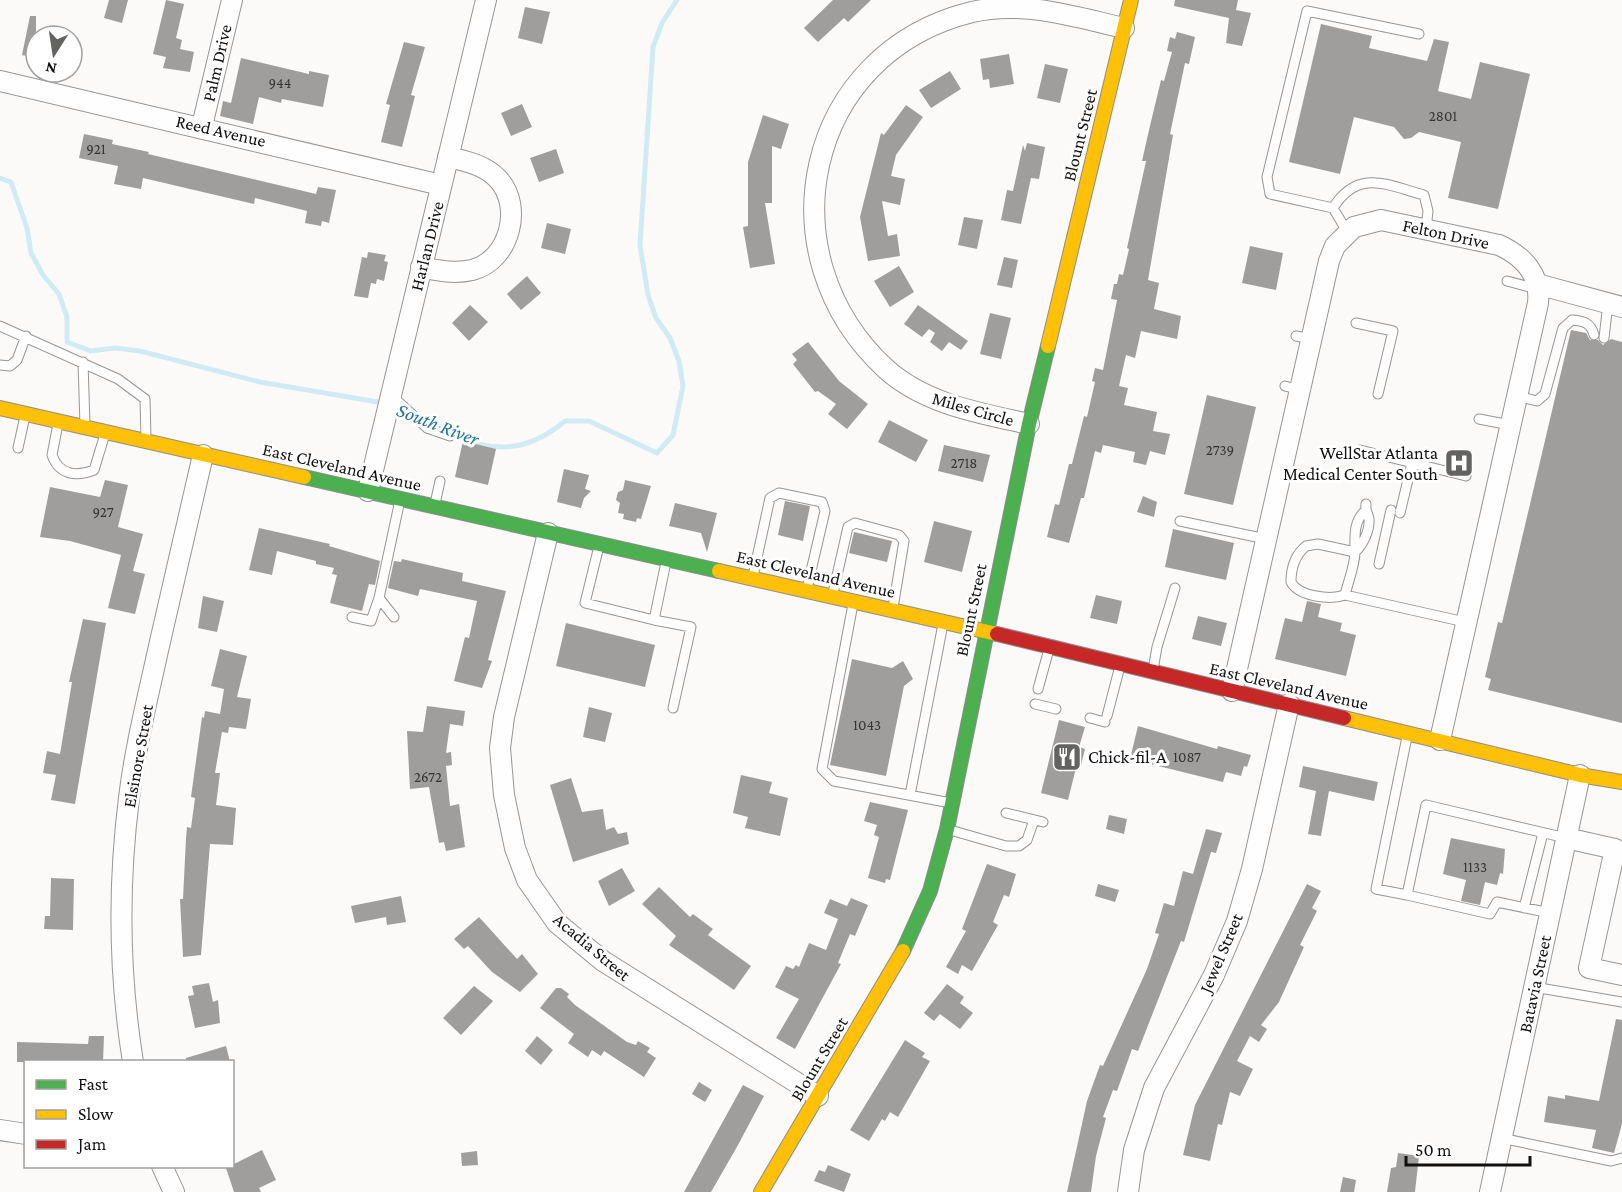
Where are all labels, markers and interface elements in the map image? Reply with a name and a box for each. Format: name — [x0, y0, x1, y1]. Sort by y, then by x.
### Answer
street label: Palm Drive — [198, 22, 236, 104]
north arrow — [24, 24, 84, 84]
text: N — [44, 59, 58, 78]
house number: 944 — [269, 75, 291, 91]
street label: Blount Street — [1059, 86, 1101, 183]
house number: 2801 — [1429, 108, 1457, 124]
street label: Reed Avenue — [174, 111, 268, 151]
house number: 921 — [86, 141, 106, 157]
street label: Harlan Drive — [406, 199, 448, 293]
street label: Felton Drive — [1401, 215, 1491, 253]
street label: Miles Circle — [930, 388, 1016, 430]
water label: South River — [394, 398, 483, 450]
street label: East Cleveland Avenue — [261, 439, 423, 495]
house number: 2739 — [1206, 442, 1234, 458]
place label: WellStar Atlanta Medical Center South — [1283, 443, 1438, 484]
hospital icon: WellStar Atlanta Medical Center South — [1443, 447, 1475, 479]
house number: 2718 — [951, 455, 977, 471]
house number: 927 — [92, 504, 114, 520]
street label: East Cleveland Avenue — [735, 546, 897, 602]
street label: Blount Street — [951, 561, 991, 658]
street label: East Cleveland Avenue — [1208, 658, 1370, 714]
street label: Elsinore Street — [119, 702, 157, 809]
house number: 1043 — [853, 717, 881, 733]
restaurant icon: Chick-fil-A — [1051, 741, 1083, 773]
place label: Chick-fil-A — [1088, 747, 1167, 767]
house number: 1087 — [1173, 749, 1201, 765]
house number: 2672 — [414, 769, 442, 785]
house number: 1133 — [1463, 859, 1487, 875]
street label: Acadia Street — [550, 909, 635, 986]
street label: Jewel Street — [1195, 909, 1247, 998]
street label: Batavia Street — [1515, 932, 1555, 1035]
street label: Blount Street — [786, 1013, 852, 1105]
legend — [24, 1060, 234, 1168]
text: Fast — [78, 1074, 109, 1094]
text: Slow — [78, 1104, 114, 1124]
scale bar — [1406, 1129, 1530, 1167]
text: Jam — [76, 1134, 107, 1154]
text: 50 m — [1415, 1140, 1452, 1160]

